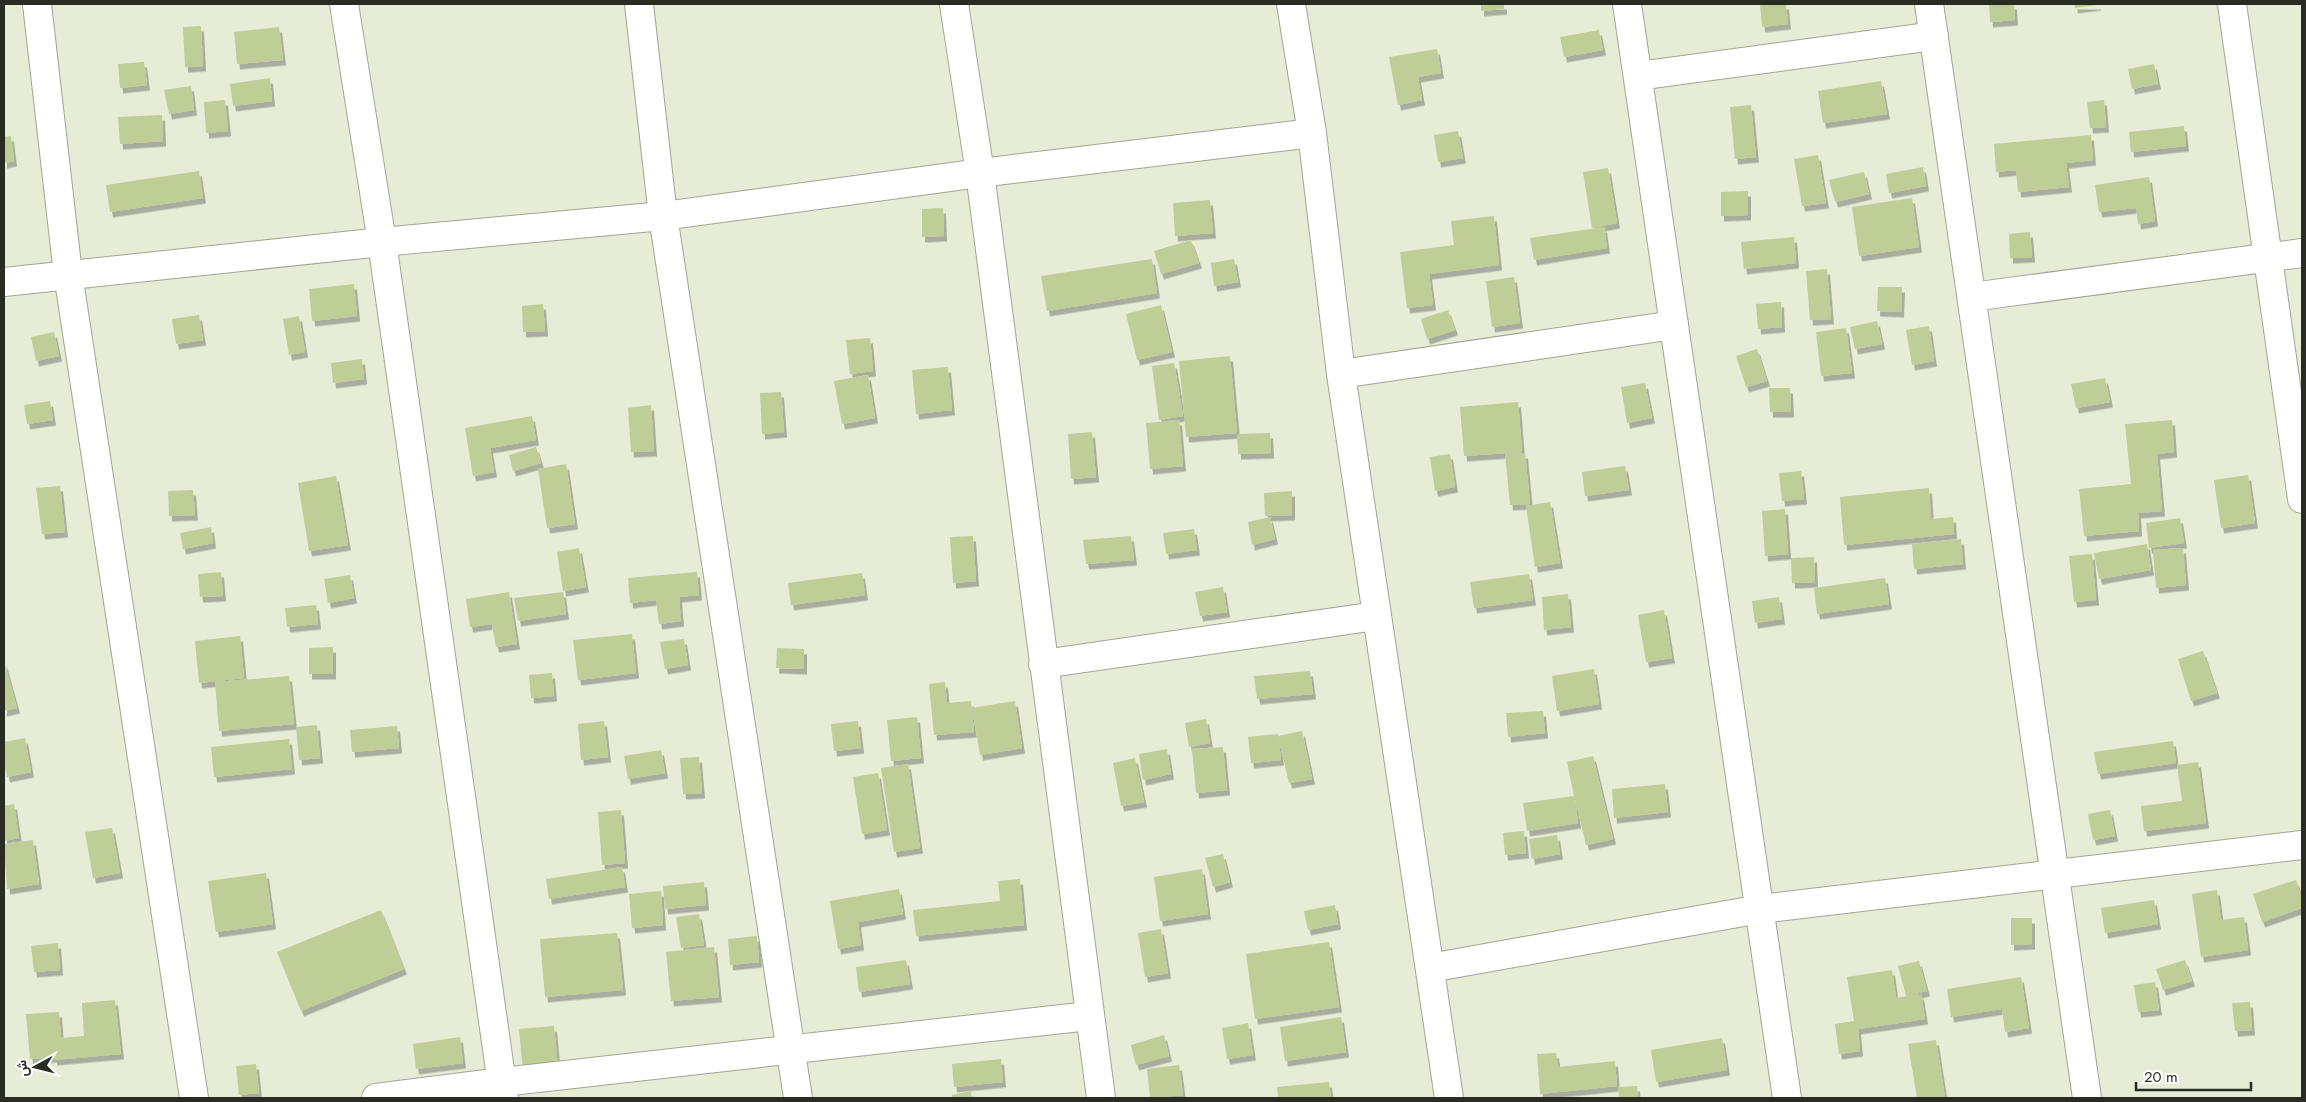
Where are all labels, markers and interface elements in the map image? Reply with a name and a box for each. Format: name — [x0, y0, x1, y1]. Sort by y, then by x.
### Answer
north arrow — [10, 1042, 60, 1092]
text: ش — [11, 1059, 33, 1078]
scale bar — [2136, 1060, 2251, 1092]
text: 20 m — [2144, 1066, 2178, 1088]

